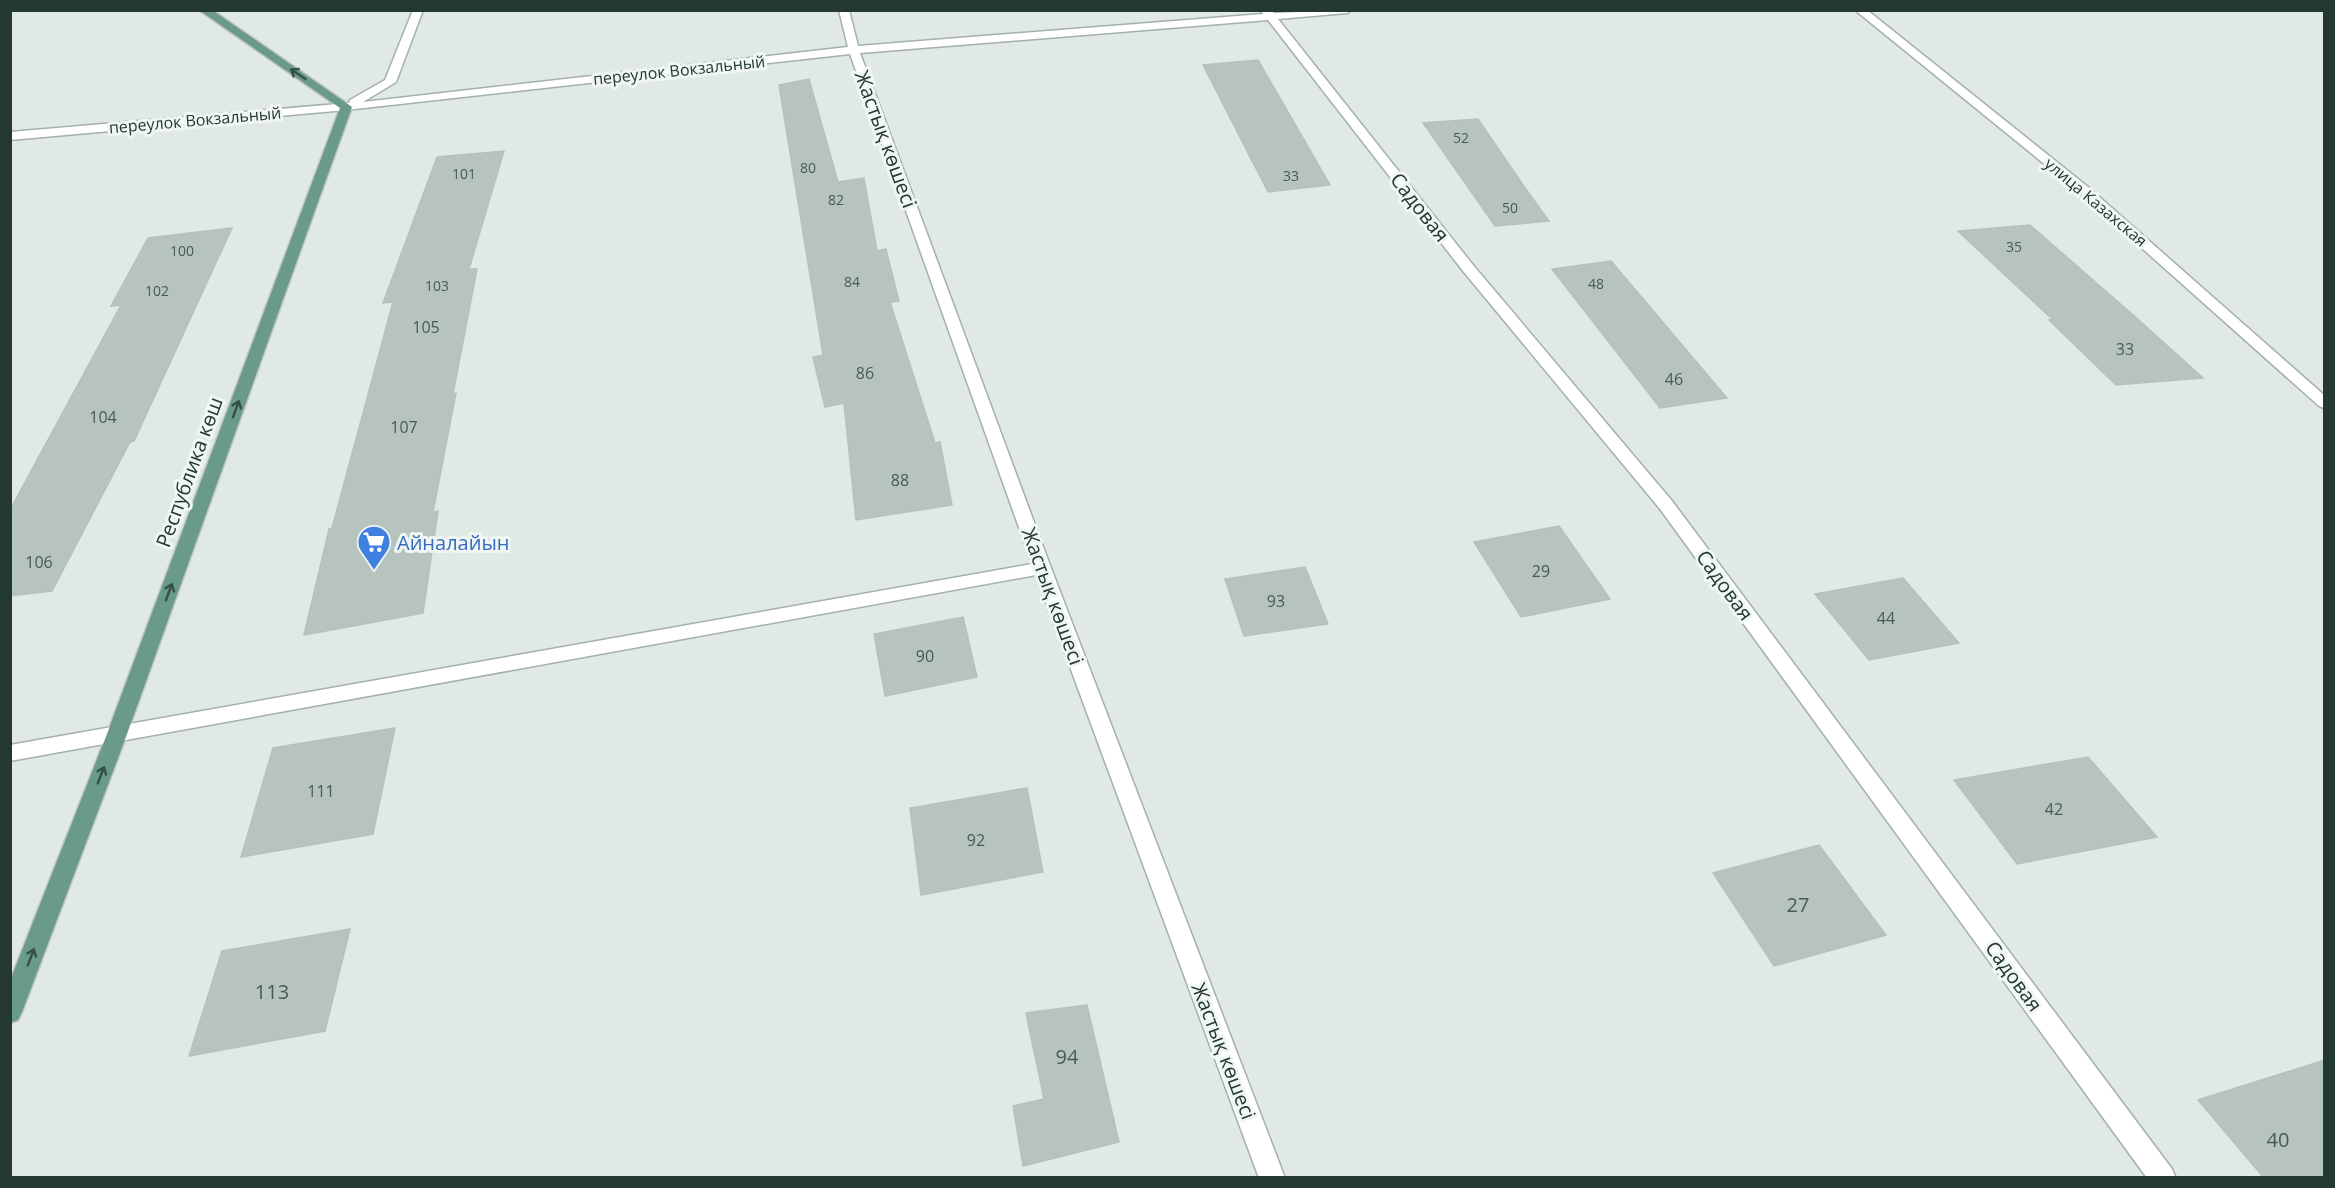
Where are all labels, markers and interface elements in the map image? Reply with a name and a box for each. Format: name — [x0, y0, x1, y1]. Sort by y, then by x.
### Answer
street label: переулок Вокзальный — [592, 50, 766, 90]
street label: Жастық көшесі — [849, 67, 923, 211]
one-way arrow — [290, 68, 306, 80]
street label: переулок Вокзальный — [108, 102, 282, 138]
house number: 52 — [1453, 128, 1469, 147]
street label: улица Казахская — [2040, 153, 2152, 251]
house number: 80 — [800, 158, 816, 177]
house number: 101 — [452, 164, 476, 183]
house number: 33 — [1283, 166, 1299, 185]
street label: Садовая — [1384, 167, 1456, 247]
house number: 82 — [828, 190, 844, 209]
house number: 50 — [1502, 198, 1518, 217]
house number: 35 — [2006, 237, 2022, 256]
house number: 100 — [170, 241, 194, 260]
house number: 84 — [844, 272, 860, 291]
house number: 48 — [1588, 274, 1604, 293]
house number: 103 — [425, 276, 449, 295]
house number: 102 — [145, 281, 169, 300]
house number: 105 — [412, 316, 440, 338]
house number: 33 — [2116, 338, 2134, 360]
house number: 86 — [856, 362, 874, 384]
house number: 46 — [1665, 368, 1683, 390]
street label: Республика көш — [149, 393, 229, 551]
one-way arrow — [231, 400, 242, 419]
house number: 104 — [89, 406, 117, 428]
house number: 107 — [390, 416, 418, 438]
house number: 88 — [891, 469, 909, 491]
supermarket icon: Айналайын — [356, 524, 392, 571]
street label: Жастық көшесі — [1016, 524, 1090, 668]
place label: Айналайын — [397, 529, 509, 556]
street label: Садовая — [1690, 544, 1760, 626]
house number: 106 — [25, 551, 53, 573]
house number: 29 — [1532, 560, 1550, 582]
one-way arrow — [164, 584, 175, 602]
house number: 93 — [1267, 590, 1285, 612]
house number: 44 — [1877, 607, 1895, 629]
house number: 90 — [916, 645, 934, 667]
one-way arrow — [97, 767, 108, 785]
house number: 111 — [307, 780, 335, 802]
house number: 42 — [2045, 798, 2063, 820]
house number: 92 — [967, 829, 985, 851]
house number: 27 — [1787, 891, 1809, 918]
street label: Садовая — [1979, 935, 2049, 1017]
one-way arrow — [27, 949, 38, 967]
house number: 113 — [255, 978, 289, 1005]
street label: Жастық көшесі — [1186, 979, 1262, 1123]
house number: 94 — [1056, 1043, 1079, 1070]
house number: 40 — [2267, 1126, 2289, 1153]

